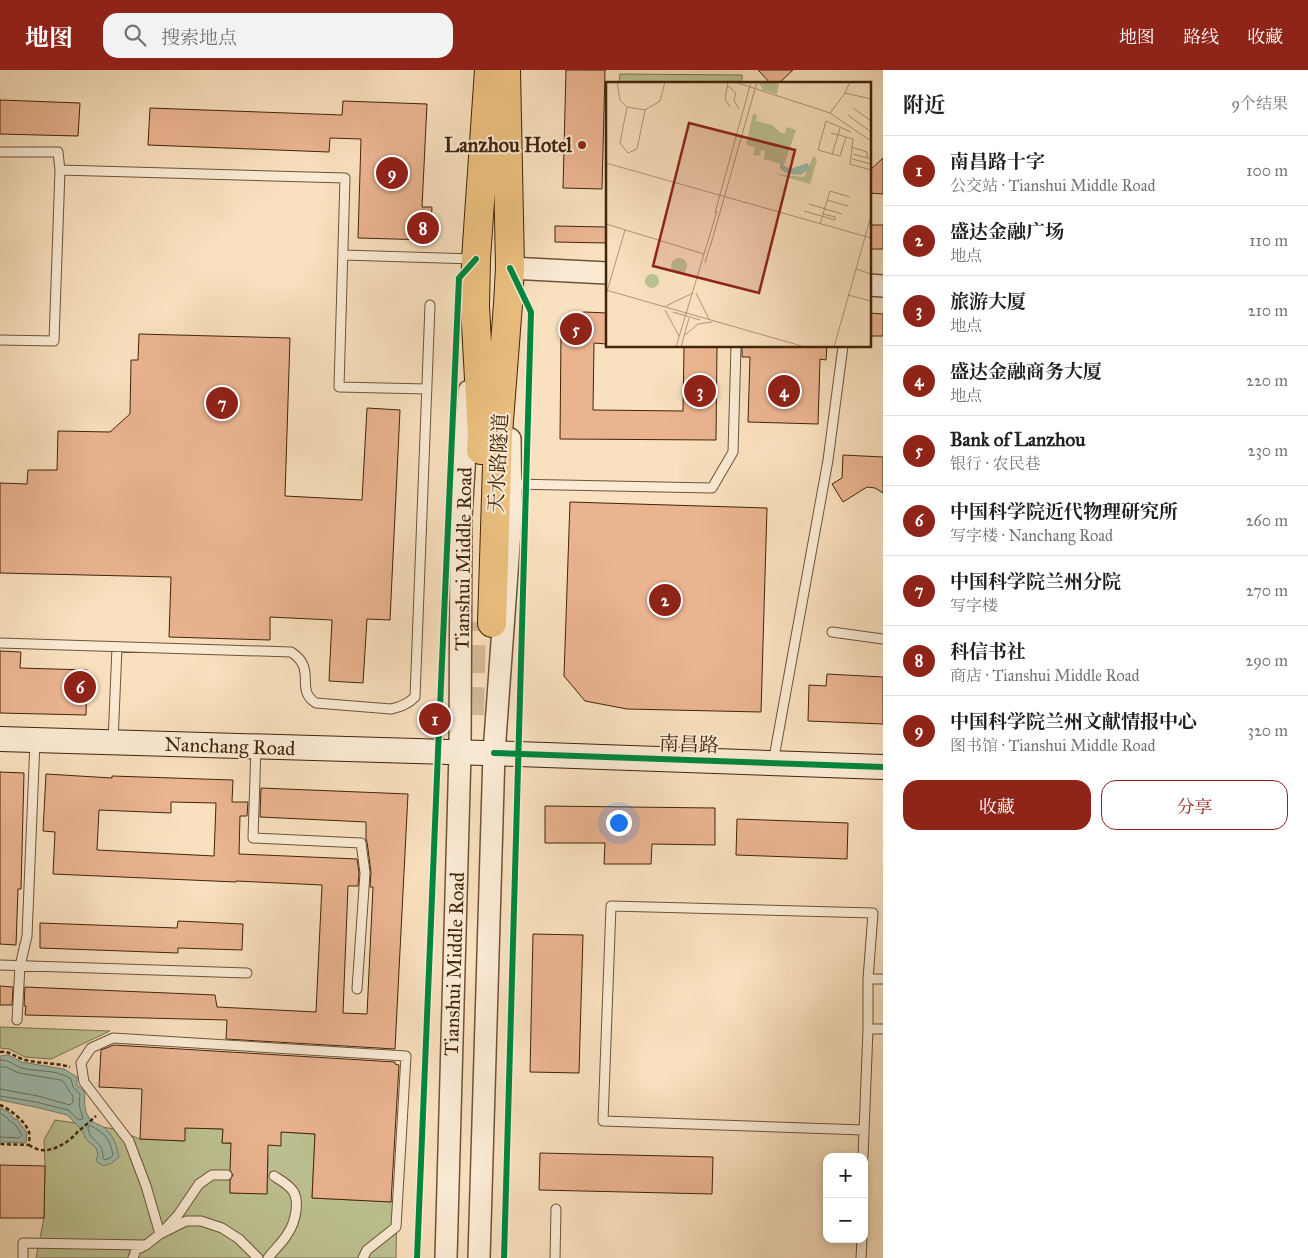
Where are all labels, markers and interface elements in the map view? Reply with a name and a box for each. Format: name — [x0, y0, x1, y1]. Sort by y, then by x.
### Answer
search box — [103, 13, 453, 58]
icon: search — [121, 21, 149, 49]
text: 地图 — [25, 23, 73, 53]
text: 搜索地点 — [161, 26, 237, 49]
text: 地图 — [1119, 26, 1155, 48]
text: 路线 — [1183, 26, 1219, 48]
text: 收藏 — [1247, 26, 1283, 48]
inset map — [606, 82, 871, 348]
text: 附近 — [903, 92, 945, 118]
text: 9个结果 — [1231, 94, 1288, 113]
place label: Lanzhou Hotel — [444, 133, 573, 157]
marker: Lanzhou Hotel — [576, 139, 588, 151]
text: 南昌路十字 — [950, 150, 1045, 173]
pin: 9 — [376, 154, 408, 192]
text: 1 — [916, 161, 922, 180]
text: 100 m — [1246, 161, 1288, 180]
text: 公交站 · Tianshui Middle Road — [950, 176, 1156, 195]
pin: 8 — [407, 209, 439, 247]
text: 盛达金融广场 — [950, 220, 1064, 243]
text: 2 — [915, 231, 923, 250]
text: 110 m — [1249, 231, 1288, 250]
text: 地点 — [950, 246, 982, 265]
text: 旅游大厦 — [950, 290, 1026, 313]
text: 3 — [916, 301, 922, 320]
text: 210 m — [1248, 301, 1288, 320]
pin: 5 — [560, 310, 592, 348]
text: 地点 — [950, 316, 982, 335]
text: 盛达金融商务大厦 — [950, 360, 1102, 383]
text: 4 — [915, 371, 923, 390]
text: 220 m — [1246, 371, 1288, 390]
pin: 3 — [684, 372, 716, 410]
pin: 4 — [768, 372, 800, 410]
pin: 7 — [206, 384, 238, 422]
text: 地点 — [950, 386, 982, 405]
street label: 天水路隧道 — [483, 412, 513, 514]
text: Bank of Lanzhou — [950, 428, 1085, 451]
text: 5 — [915, 441, 923, 460]
text: 230 m — [1248, 441, 1288, 460]
text: 银行 · 农民巷 — [950, 454, 1040, 473]
street label: Tianshui Middle Road — [449, 467, 477, 651]
text: 中国科学院近代物理研究所 — [950, 500, 1178, 523]
text: 6 — [915, 511, 923, 530]
text: 260 m — [1246, 511, 1288, 530]
text: 写字楼 · Nanchang Road — [950, 526, 1113, 545]
text: 中国科学院兰州分院 — [950, 570, 1121, 593]
pin: 2 — [649, 581, 681, 619]
text: 7 — [915, 581, 923, 600]
text: 270 m — [1246, 581, 1288, 600]
text: 写字楼 — [950, 596, 998, 615]
text: 科信书社 — [950, 640, 1026, 663]
text: 8 — [915, 651, 923, 670]
text: 290 m — [1245, 651, 1288, 670]
text: 商店 · Tianshui Middle Road — [950, 666, 1140, 685]
pin: 6 — [64, 668, 96, 706]
pin: 1 — [419, 700, 451, 738]
text: 中国科学院兰州文献情报中心 — [950, 710, 1197, 733]
text: 9 — [915, 721, 923, 740]
text: 320 m — [1248, 721, 1288, 740]
street label: 南昌路 — [659, 731, 719, 757]
street label: Nanchang Road — [164, 732, 296, 761]
text: 图书馆 · Tianshui Middle Road — [950, 736, 1156, 755]
button: 收藏 — [903, 780, 1091, 830]
button: 分享 — [1101, 780, 1288, 830]
your location — [606, 810, 632, 836]
street label: Tianshui Middle Road — [439, 872, 469, 1056]
map controls — [823, 1153, 868, 1243]
button: + — [823, 1153, 868, 1198]
button: − — [823, 1198, 868, 1243]

